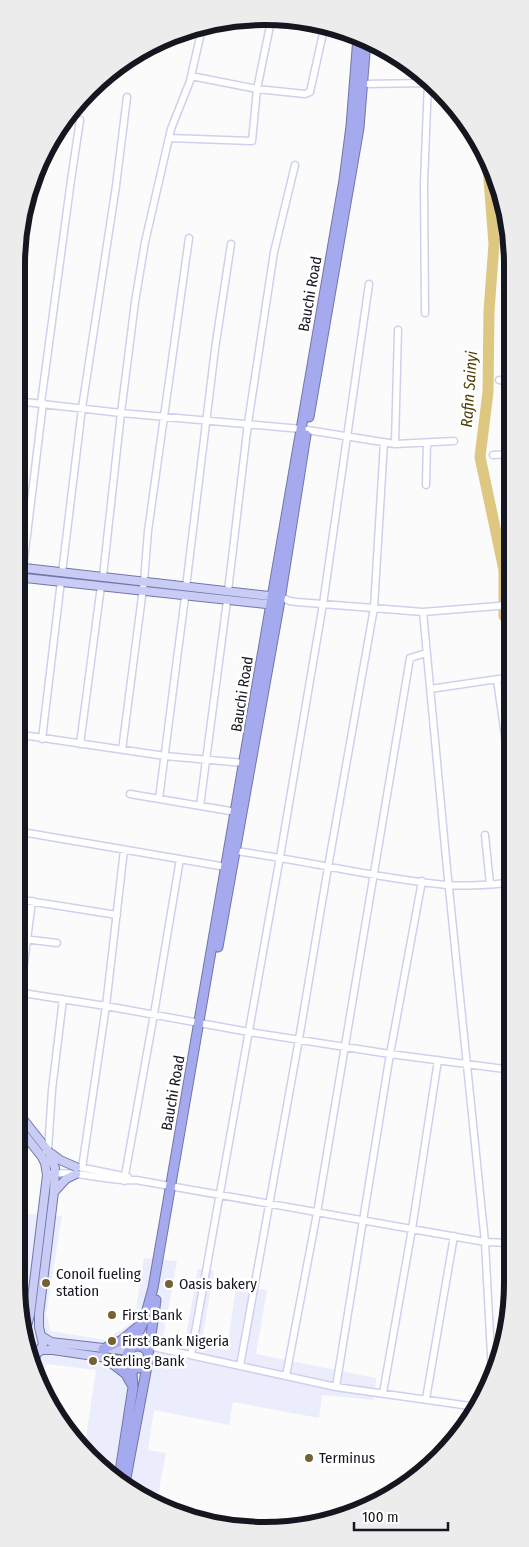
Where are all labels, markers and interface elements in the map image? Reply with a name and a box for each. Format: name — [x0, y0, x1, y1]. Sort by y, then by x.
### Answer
street label: Bauchi Road — [295, 255, 325, 333]
water label: Rafin Sainyi — [457, 350, 481, 428]
street label: Bauchi Road — [227, 655, 257, 733]
street label: Bauchi Road — [158, 1054, 188, 1132]
place label: Conoil fueling station — [56, 1265, 141, 1300]
place label: Oasis bakery — [179, 1275, 257, 1293]
marker: Conoil fueling station — [40, 1277, 52, 1289]
marker: Oasis bakery — [163, 1278, 175, 1290]
place label: First Bank — [122, 1306, 182, 1324]
marker: First Bank — [106, 1309, 118, 1321]
place label: First Bank Nigeria — [122, 1332, 229, 1350]
marker: First Bank Nigeria — [106, 1335, 118, 1347]
place label: Sterling Bank — [103, 1352, 184, 1370]
marker: Sterling Bank — [87, 1355, 99, 1367]
place label: Terminus — [319, 1449, 375, 1467]
marker: Terminus — [303, 1452, 315, 1464]
scale bar — [354, 1500, 448, 1532]
text: 100 m — [362, 1508, 399, 1526]

